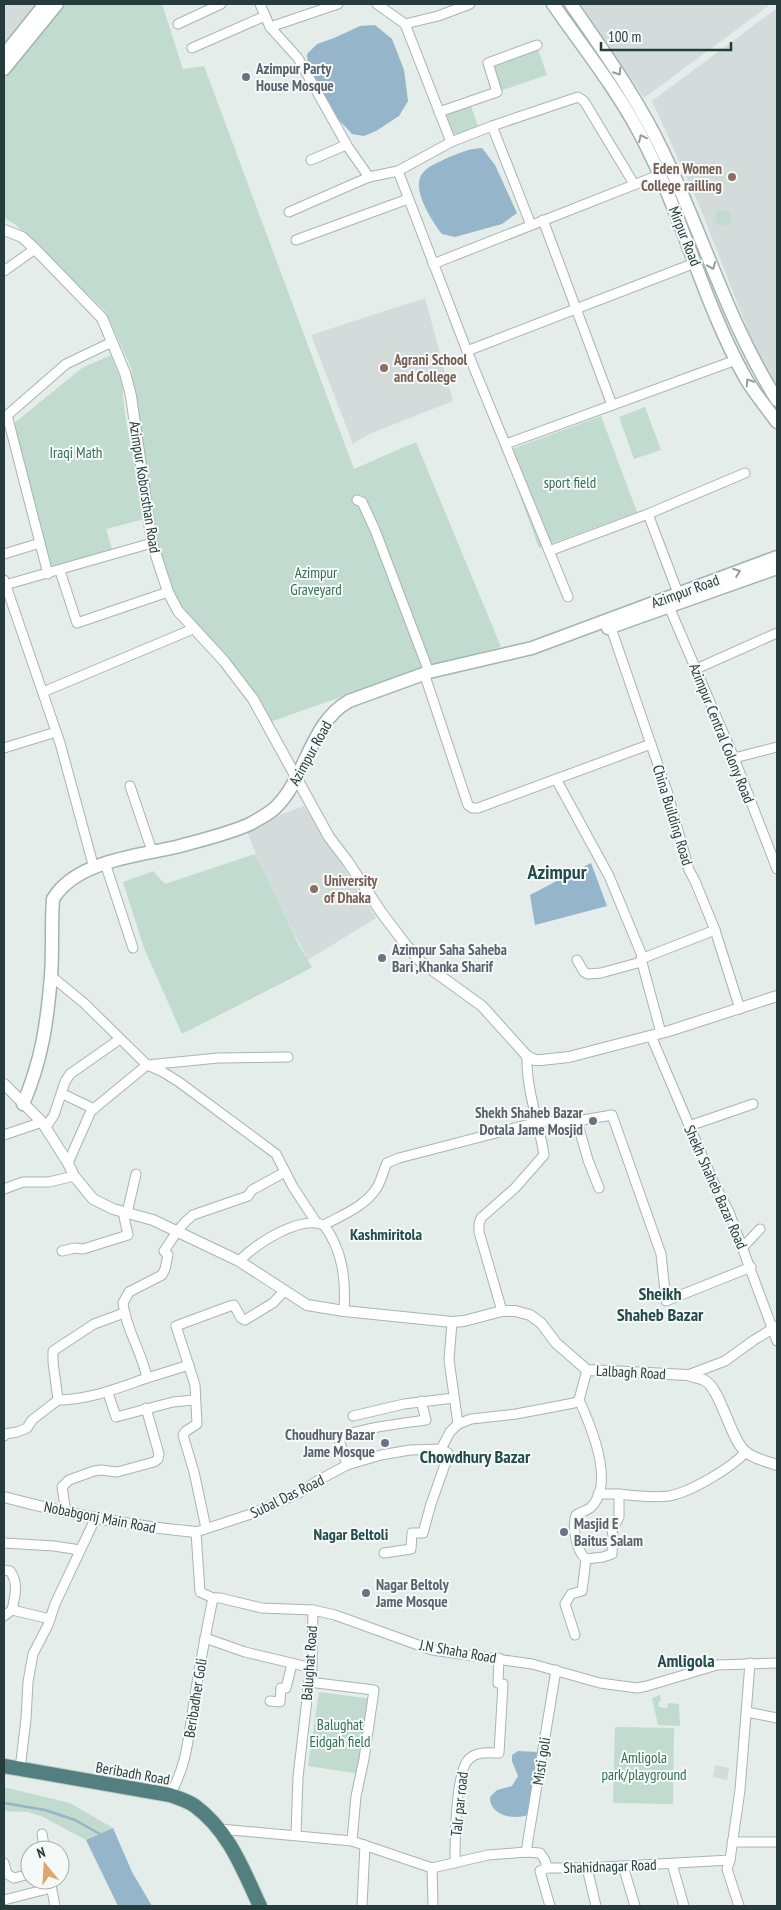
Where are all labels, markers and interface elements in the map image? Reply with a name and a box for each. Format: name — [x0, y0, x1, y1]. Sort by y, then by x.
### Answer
scale bar — [601, 20, 731, 52]
text: 100 m — [608, 27, 641, 46]
place label: Azimpur Party House Mosque — [255, 59, 334, 95]
one-way arrow — [612, 67, 622, 76]
marker: Azimpur Party House Mosque — [240, 71, 252, 83]
one-way arrow — [638, 134, 648, 143]
place label: Eden Women College railling — [641, 159, 722, 195]
marker: Eden Women College railling — [726, 171, 738, 183]
street label: Mirpur Road — [664, 203, 706, 269]
one-way arrow — [706, 261, 716, 269]
place label: Agrani School and College — [393, 350, 468, 386]
marker: Agrani School and College — [378, 362, 390, 374]
one-way arrow — [746, 379, 755, 388]
street label: Azimpur Koborsthan Road — [125, 420, 165, 554]
park label: Iraqi Math — [50, 443, 102, 462]
park label: sport field — [544, 473, 596, 492]
park label: Azimpur Graveyard — [290, 563, 342, 599]
one-way arrow — [732, 568, 740, 578]
street label: Azimpur Road — [648, 570, 722, 612]
street label: Azimpur Central Colony Road — [685, 660, 759, 806]
street label: Azimpur Road — [284, 717, 336, 789]
street label: China Building Road — [649, 762, 697, 868]
district label: Azimpur — [527, 859, 587, 885]
place label: University of Dhaka — [324, 871, 378, 907]
marker: University of Dhaka — [308, 883, 320, 895]
place label: Azimpur Saha Saheba Bari ,Khanka Sharif — [391, 940, 507, 976]
marker: Azimpur Saha Saheba Bari ,Khanka Sharif — [376, 952, 388, 964]
place label: Shekh Shaheb Bazar Dotala Jame Mosjid — [475, 1103, 584, 1139]
marker: Shekh Shaheb Bazar Dotala Jame Mosjid — [587, 1115, 599, 1127]
street label: Shekh Shaheb Bazar Road — [680, 1122, 752, 1252]
district label: Kashmiritola — [350, 1224, 423, 1244]
district label: Sheikh Shaheb Bazar — [617, 1282, 704, 1326]
street label: Lalbagh Road — [596, 1361, 666, 1383]
place label: Choudhury Bazar Jame Mosque — [285, 1425, 376, 1461]
marker: Choudhury Bazar Jame Mosque — [379, 1437, 391, 1449]
district label: Chowdhury Bazar — [420, 1445, 531, 1468]
street label: Subal Das Road — [247, 1470, 327, 1522]
street label: Nobabgonj Main Road — [42, 1497, 158, 1537]
place label: Masjid E Baitus Salam — [574, 1514, 643, 1550]
district label: Nagar Beltoli — [314, 1524, 389, 1544]
marker: Masjid E Baitus Salam — [558, 1526, 570, 1538]
place label: Nagar Beltoly Jame Mosque — [375, 1575, 450, 1611]
marker: Nagar Beltoly Jame Mosque — [360, 1587, 372, 1599]
street label: Balughat Road — [297, 1625, 321, 1701]
street label: J.N Shaha Road — [417, 1635, 498, 1667]
district label: Amligola — [656, 1649, 715, 1672]
street label: Beribadher Goli — [179, 1657, 211, 1739]
park label: Balughat Eidgah field — [309, 1715, 371, 1751]
street label: Misti goli — [528, 1736, 554, 1786]
park label: Amligola park/playground — [601, 1748, 687, 1784]
street label: Beribadh Road — [94, 1757, 172, 1789]
street label: Talr par road — [446, 1771, 472, 1837]
north arrow — [20, 1840, 70, 1890]
text: N — [35, 1843, 47, 1862]
street label: Shahidnagar Road — [563, 1855, 657, 1877]

